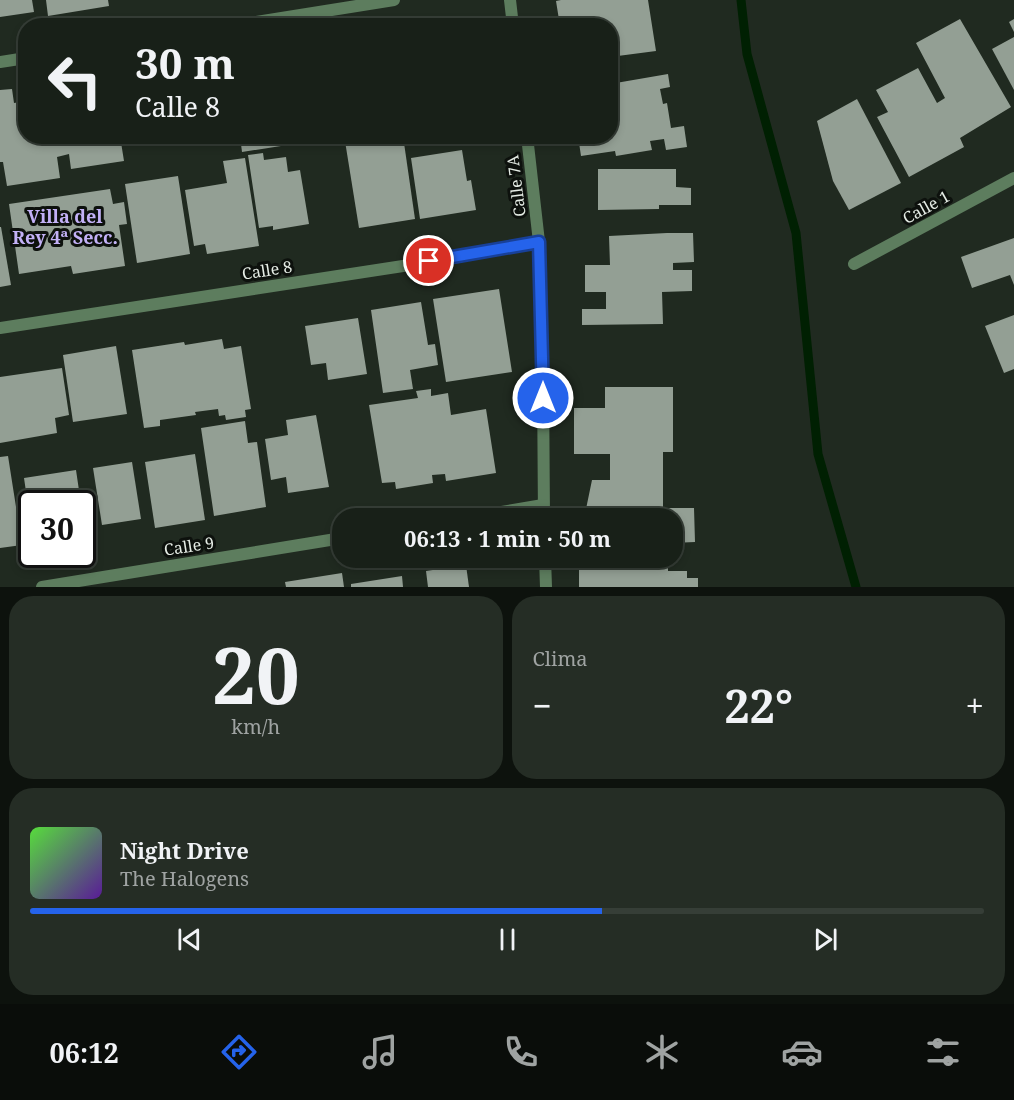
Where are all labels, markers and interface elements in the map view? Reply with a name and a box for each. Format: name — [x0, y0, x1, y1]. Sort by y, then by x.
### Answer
text: 30 m — [135, 34, 235, 91]
icon: left — [36, 42, 114, 120]
text: Calle 8 — [135, 88, 220, 125]
street label: Calle 7A — [501, 153, 531, 218]
street label: Calle 1 — [899, 185, 953, 229]
district label: Villa del Rey 4ª Secc. — [12, 204, 118, 249]
pin — [403, 235, 454, 286]
icon: arrive — [412, 244, 445, 277]
street label: Calle 8 — [240, 255, 294, 285]
position arrow — [511, 366, 575, 430]
speed limit sign: 30 — [18, 490, 96, 568]
text: 06:13 · 1 min · 50 m — [404, 523, 611, 553]
street label: Calle 9 — [162, 531, 216, 561]
text: 20 — [212, 621, 300, 727]
text: Clima — [533, 645, 588, 672]
text: 22° — [724, 675, 793, 736]
text: − — [533, 683, 552, 728]
text: + — [966, 683, 984, 728]
text: km/h — [231, 713, 280, 740]
text: Night Drive — [120, 835, 249, 865]
text: The Halogens — [120, 865, 249, 892]
icon: previous — [173, 923, 206, 956]
icon: pause — [491, 923, 524, 956]
icon: next — [809, 923, 842, 956]
icon: directions — [218, 1031, 260, 1073]
icon: music — [359, 1031, 401, 1073]
icon: phone — [500, 1031, 542, 1073]
icon: climate — [641, 1031, 683, 1073]
icon: car — [781, 1031, 823, 1073]
icon: filters — [922, 1031, 964, 1073]
text: 06:12 — [49, 1034, 119, 1071]

